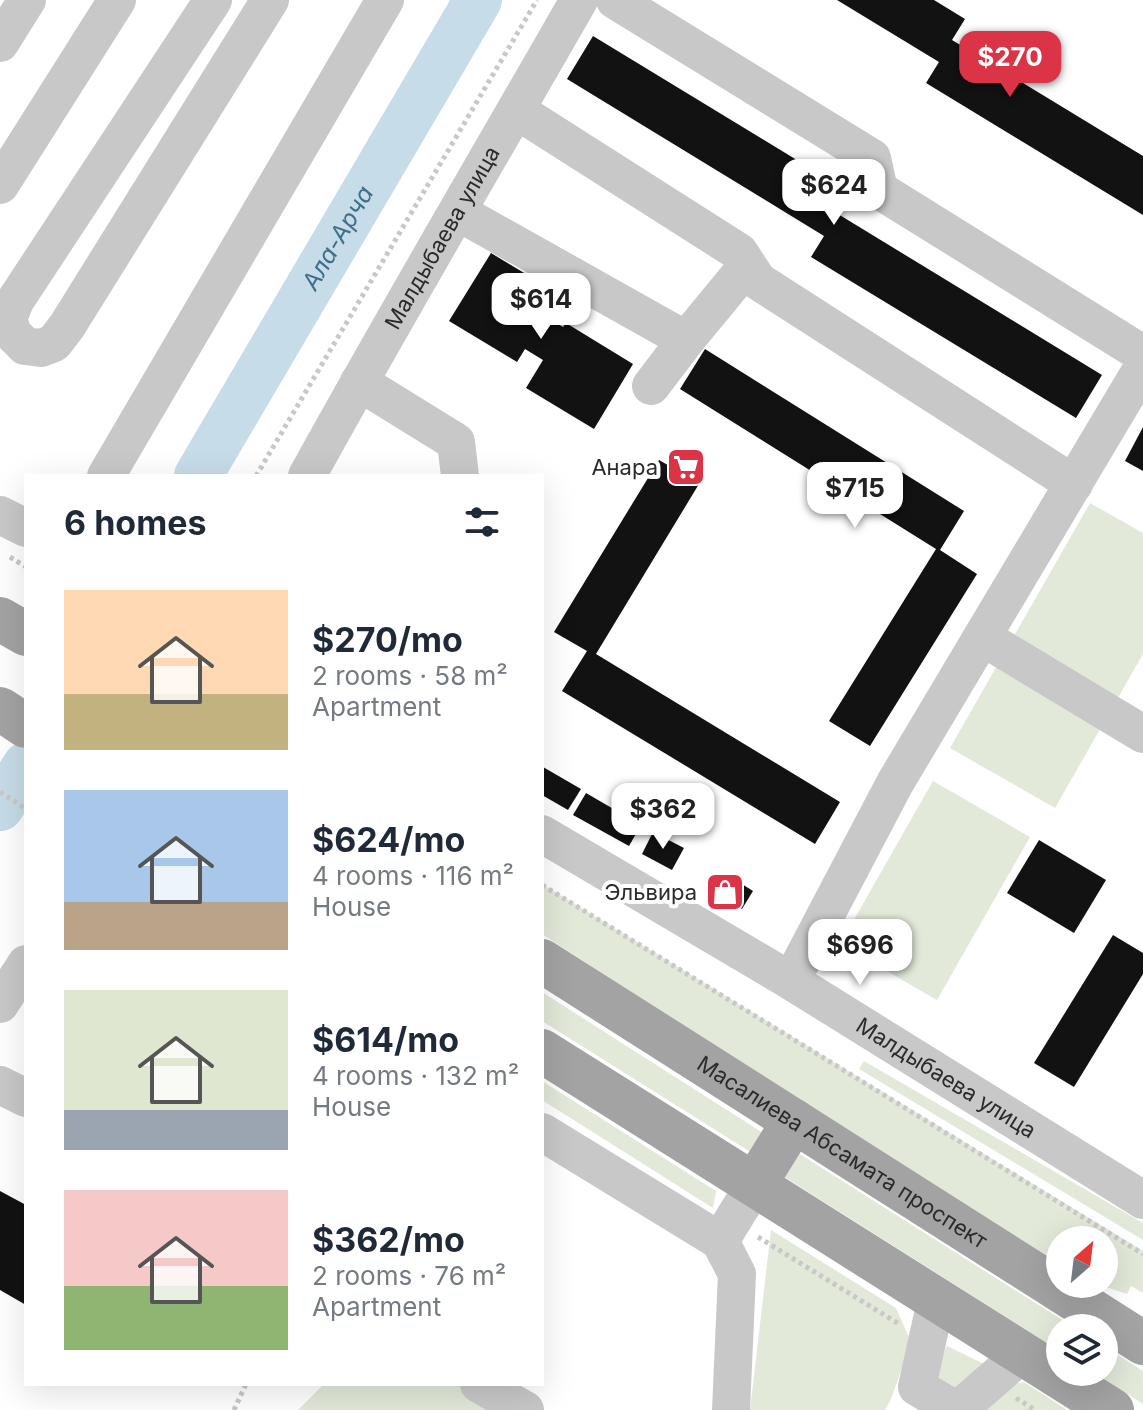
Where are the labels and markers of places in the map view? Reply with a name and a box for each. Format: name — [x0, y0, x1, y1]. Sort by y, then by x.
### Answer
pin: $270 — [963, 31, 1057, 99]
pin: $624 — [787, 159, 881, 227]
pin: $614 — [494, 273, 588, 341]
supermarket icon: Анара — [665, 446, 707, 488]
place label: Анара — [591, 454, 658, 480]
pin: $715 — [808, 462, 902, 530]
pin: $362 — [616, 783, 710, 851]
shop icon: Эльвира — [704, 871, 746, 913]
place label: Эльвира — [605, 879, 697, 905]
pin: $696 — [813, 919, 907, 987]

